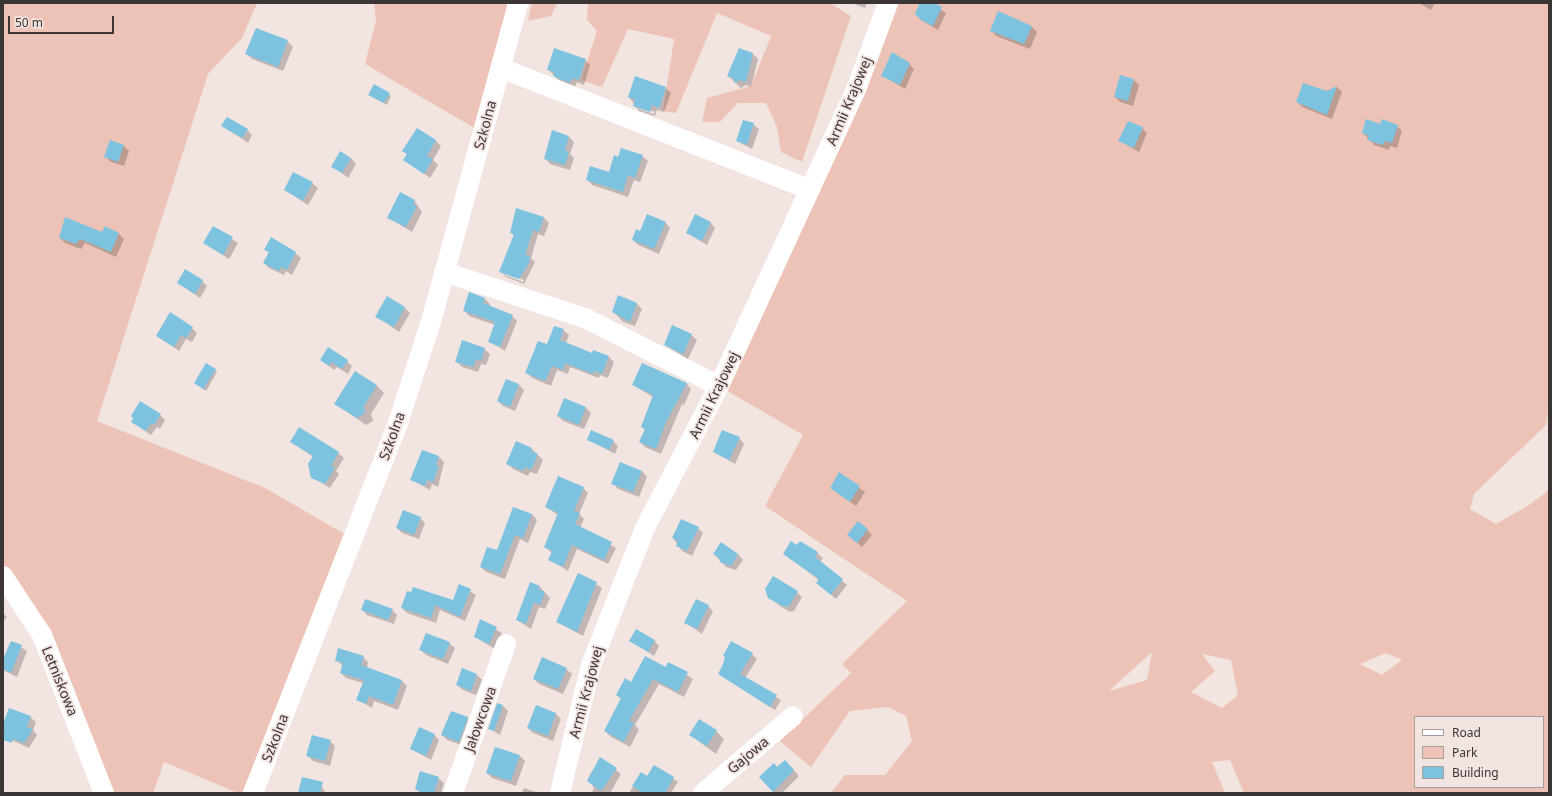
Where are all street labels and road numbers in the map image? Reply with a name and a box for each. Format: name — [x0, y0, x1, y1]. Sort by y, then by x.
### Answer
street label: Armii Krajowej — [823, 54, 875, 148]
street label: Szkolna — [470, 99, 500, 151]
street label: Armii Krajowej — [686, 349, 742, 441]
street label: Szkolna — [375, 409, 409, 463]
street label: Letniskowa — [38, 644, 82, 718]
street label: Armii Krajowej — [566, 644, 606, 740]
street label: Jałowcowa — [460, 684, 500, 754]
street label: Szkolna — [258, 711, 292, 765]
street label: Gajowa — [724, 733, 772, 777]

